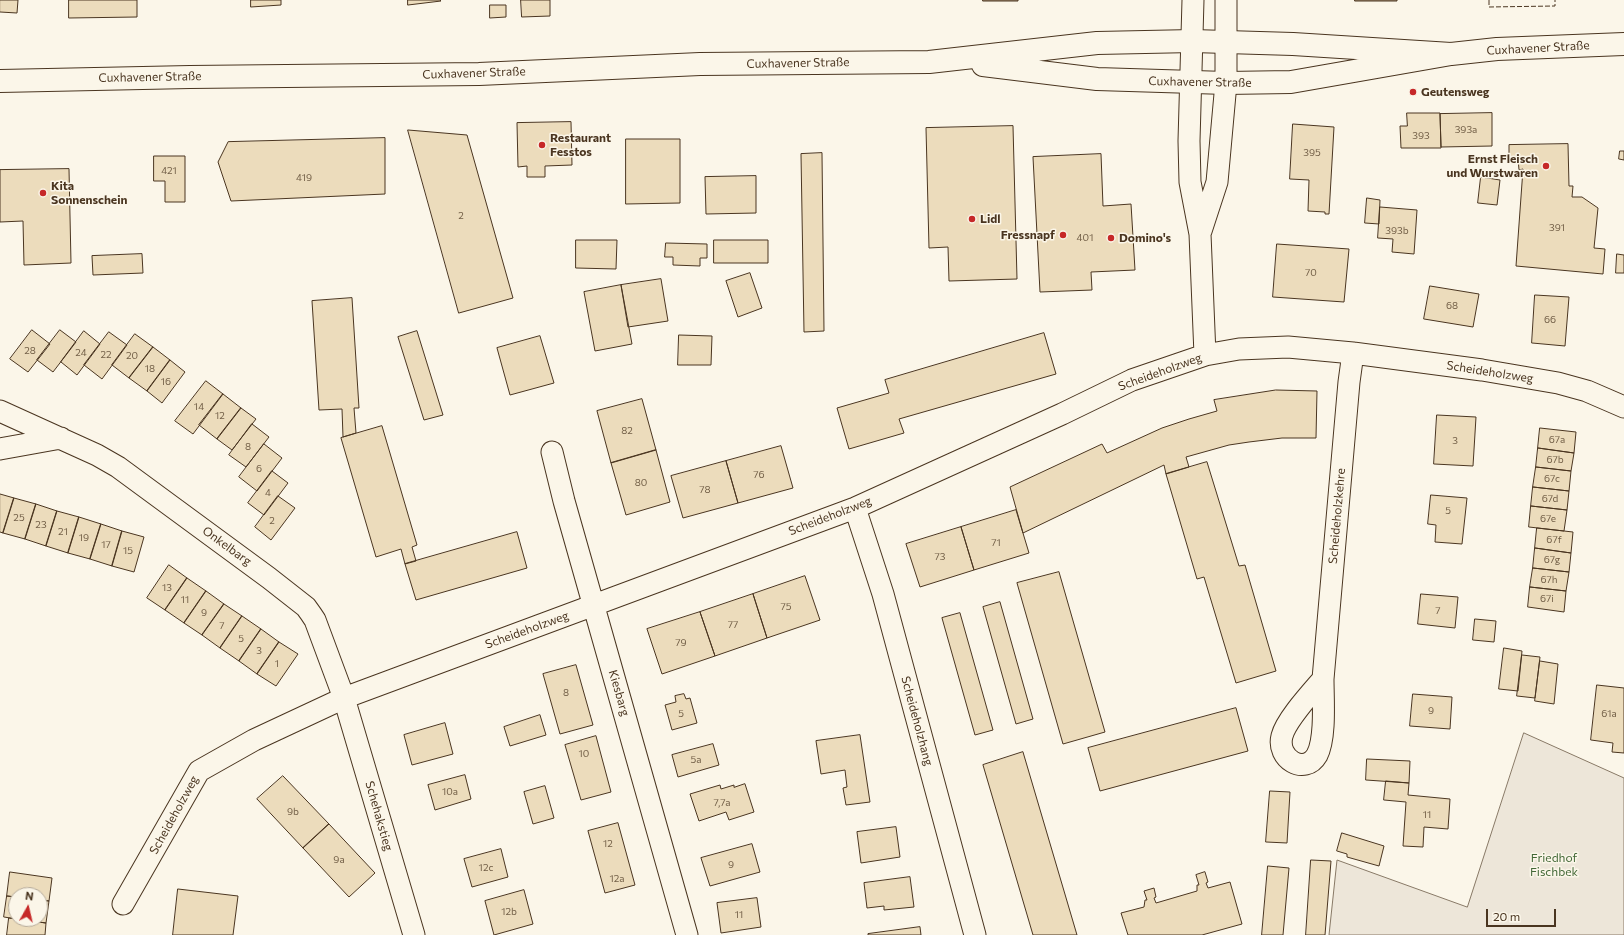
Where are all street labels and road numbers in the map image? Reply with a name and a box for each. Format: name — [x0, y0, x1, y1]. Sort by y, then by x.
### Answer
street label: Cuxhavener Straße — [1486, 38, 1590, 58]
street label: Cuxhavener Straße — [746, 55, 850, 71]
street label: Cuxhavener Straße — [422, 64, 526, 82]
street label: Cuxhavener Straße — [98, 69, 202, 85]
street label: Cuxhavener Straße — [1148, 74, 1252, 90]
street label: Scheideholzweg — [1116, 350, 1204, 394]
street label: Scheideholzweg — [1446, 358, 1534, 386]
street label: Scheideholzkehre — [1326, 468, 1348, 564]
street label: Scheideholzweg — [786, 494, 874, 538]
street label: Onkelbarg — [200, 523, 254, 569]
street label: Scheideholzweg — [483, 608, 571, 652]
street label: Kiesbarg — [606, 668, 632, 718]
street label: Scheideholzhang — [898, 675, 936, 767]
street label: Scheideholzweg — [146, 773, 202, 857]
street label: Schehakstieg — [362, 779, 396, 853]

